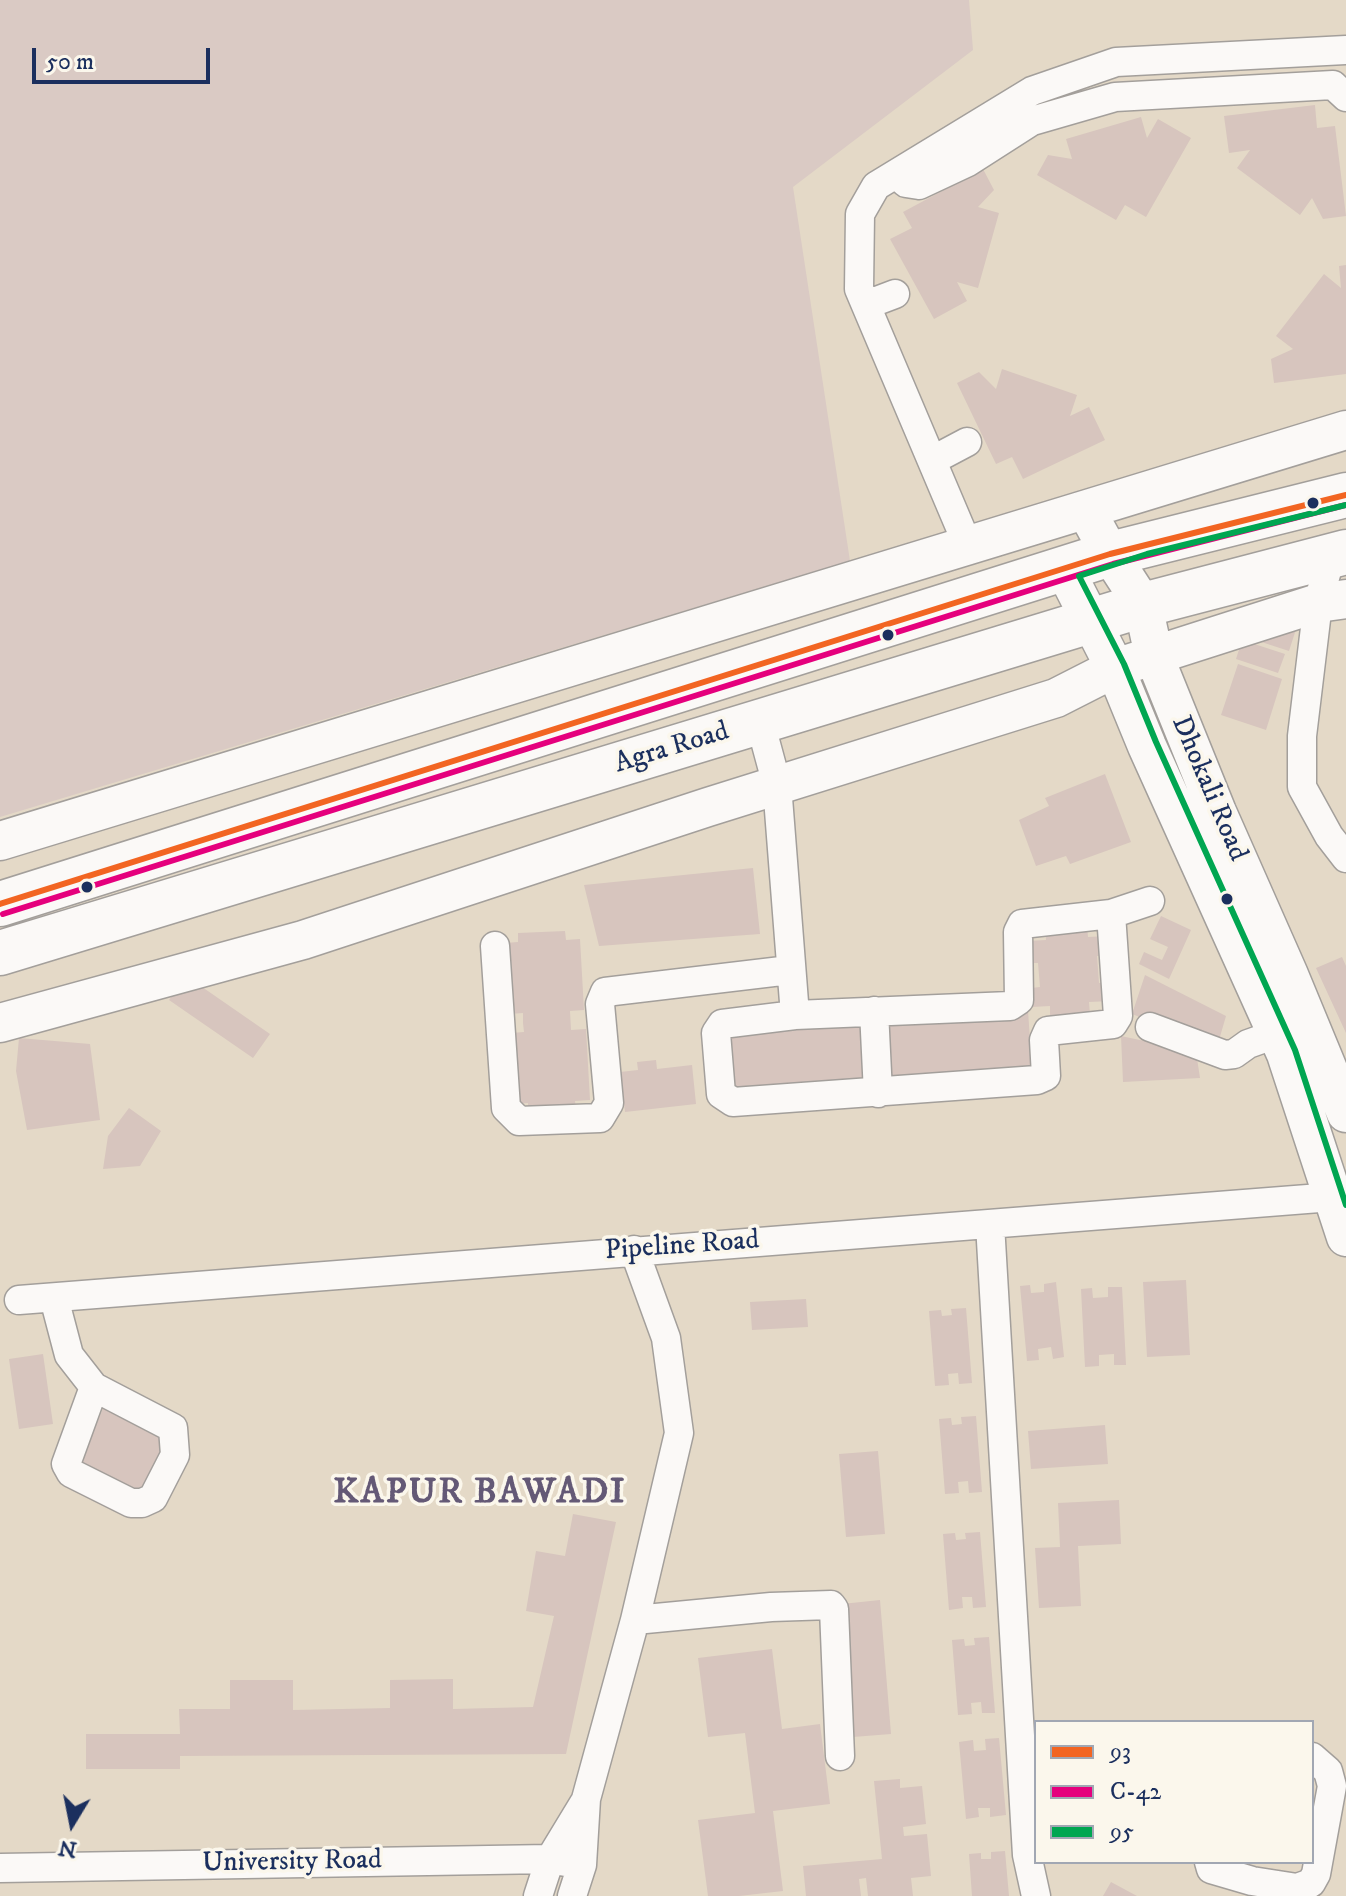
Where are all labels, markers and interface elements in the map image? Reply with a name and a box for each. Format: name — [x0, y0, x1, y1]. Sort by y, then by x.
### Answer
scale bar — [36, 32, 214, 82]
text: 50 m — [46, 47, 94, 77]
unlabelled marker — [1305, 495, 1321, 511]
unlabelled marker — [880, 627, 896, 643]
street label: Dhokali Road — [1162, 711, 1254, 867]
street label: Agra Road — [611, 716, 733, 782]
unlabelled marker — [79, 879, 95, 895]
unlabelled marker — [1219, 891, 1235, 907]
street label: Pipeline Road — [604, 1225, 760, 1269]
district label: KAPUR BAWADI — [333, 1473, 627, 1517]
legend — [1034, 1720, 1314, 1864]
text: 93 — [1110, 1737, 1131, 1767]
text: C-42 — [1110, 1777, 1161, 1807]
north arrow — [32, 1784, 112, 1864]
text: 95 — [1110, 1817, 1134, 1847]
text: N — [57, 1833, 79, 1863]
street label: University Road — [202, 1845, 382, 1881]

